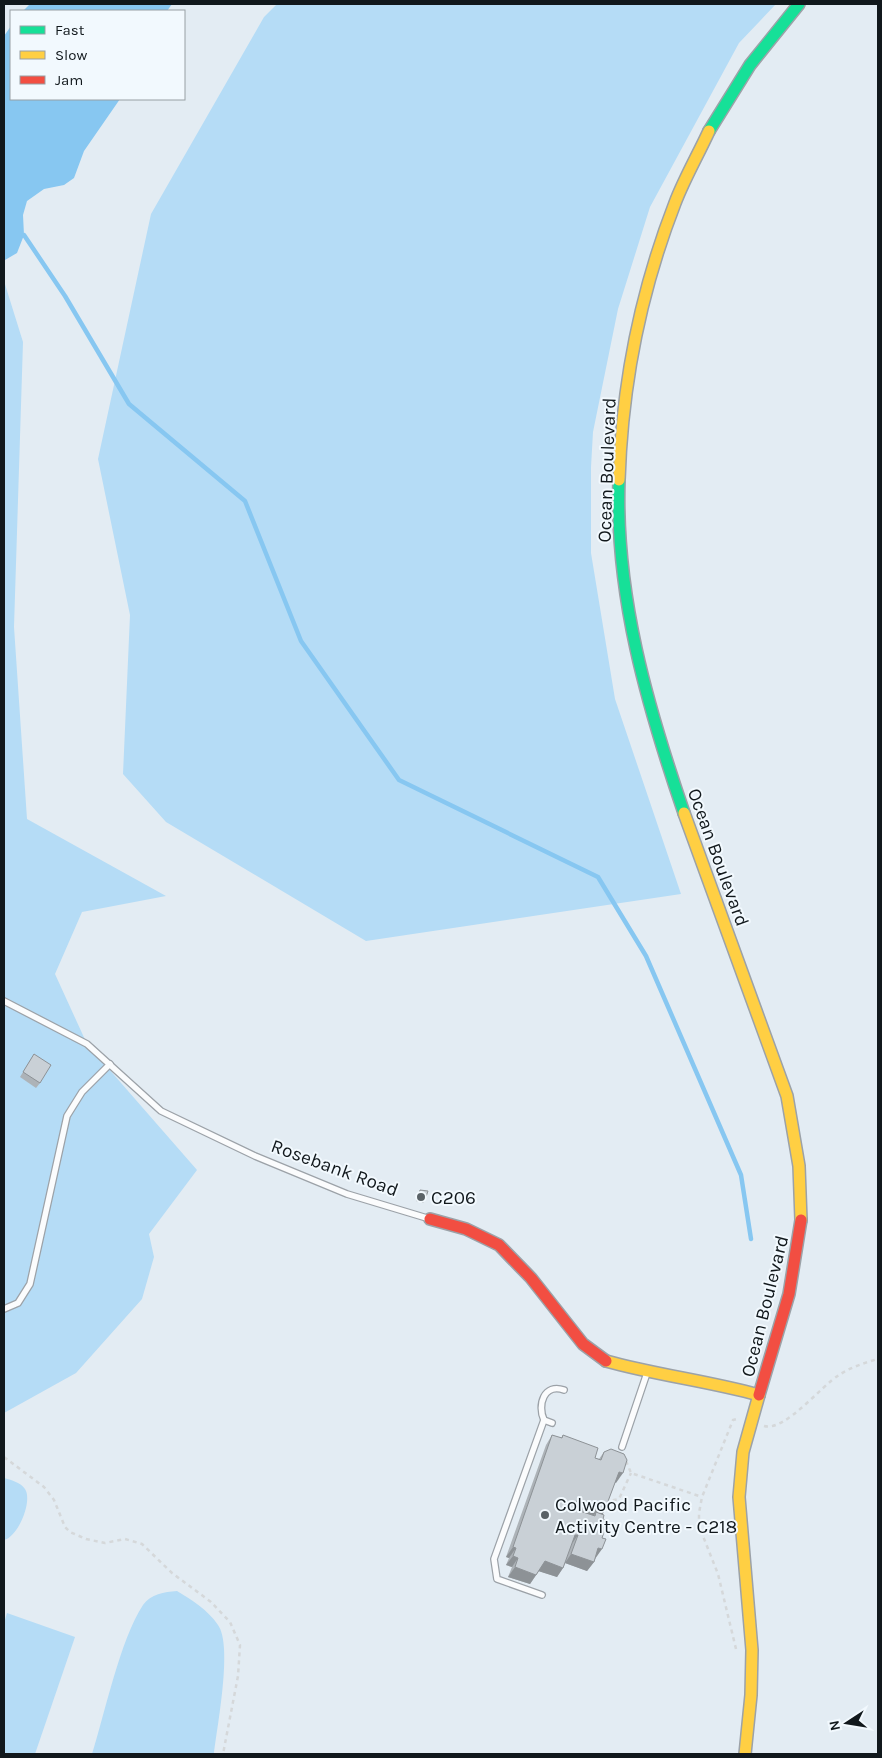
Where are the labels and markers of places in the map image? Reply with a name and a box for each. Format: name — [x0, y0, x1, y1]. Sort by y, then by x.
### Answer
place label: C206 — [431, 1187, 476, 1209]
marker: C206 — [415, 1191, 427, 1203]
place label: Colwood Pacific Activity Centre - C218 — [555, 1494, 737, 1538]
marker: Colwood Pacific Activity Centre - C218 — [539, 1509, 551, 1521]

